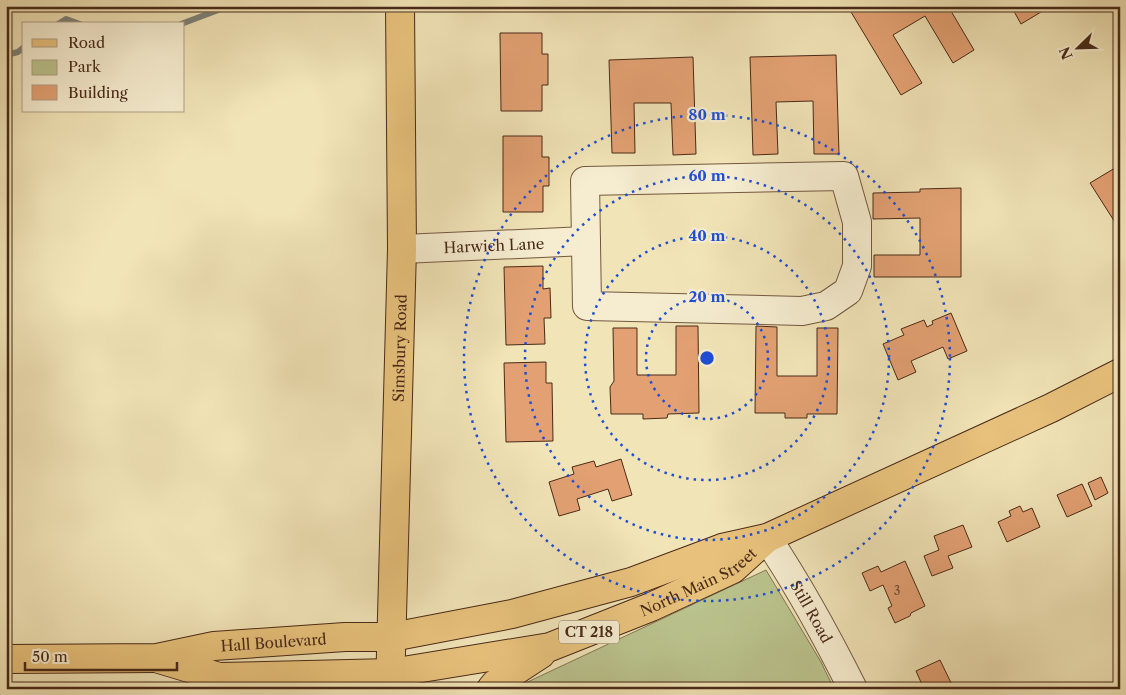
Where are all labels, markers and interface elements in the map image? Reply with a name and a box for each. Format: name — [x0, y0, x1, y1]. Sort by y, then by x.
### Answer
legend — [22, 22, 185, 112]
north arrow — [1054, 22, 1104, 72]
text: Road — [68, 33, 105, 52]
text: N — [1055, 44, 1077, 62]
text: Park — [68, 57, 102, 76]
text: Building — [68, 83, 128, 102]
text: 80 m — [688, 105, 726, 124]
text: 60 m — [688, 166, 726, 185]
text: 40 m — [688, 226, 726, 245]
street label: Harwich Lane — [443, 233, 545, 257]
text: 20 m — [688, 287, 726, 306]
street label: Simsbury Road — [388, 294, 410, 402]
centre of rings — [698, 349, 716, 367]
street label: North Main Street — [637, 543, 761, 620]
street label: Still Road — [786, 577, 837, 646]
house number: 3 — [894, 583, 900, 598]
road number: CT 218 — [559, 620, 619, 644]
street label: Hall Boulevard — [220, 629, 327, 655]
scale bar — [25, 640, 178, 672]
text: 50 m — [32, 647, 68, 666]

